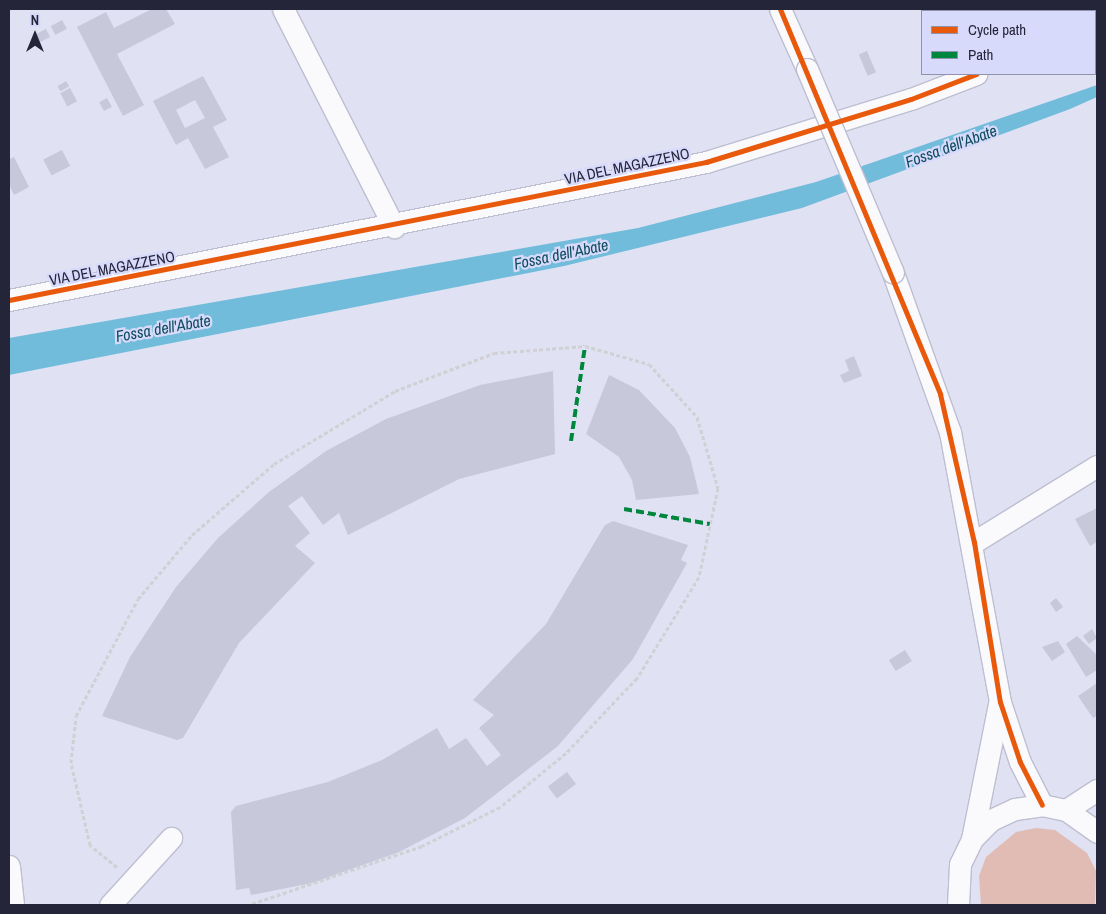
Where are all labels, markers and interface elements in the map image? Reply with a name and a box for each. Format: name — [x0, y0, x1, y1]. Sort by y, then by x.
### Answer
north arrow — [10, 10, 60, 60]
legend — [921, 10, 1096, 75]
text: N — [31, 11, 39, 29]
text: Cycle path — [968, 19, 1026, 40]
text: Path — [968, 44, 993, 65]
water label: Fossa dell'Abate — [903, 121, 999, 171]
street label: VIA DEL MAGAZZENO — [562, 144, 692, 188]
water label: Fossa dell'Abate — [512, 235, 610, 273]
street label: VIA DEL MAGAZZENO — [47, 247, 177, 289]
water label: Fossa dell'Abate — [114, 310, 212, 346]

